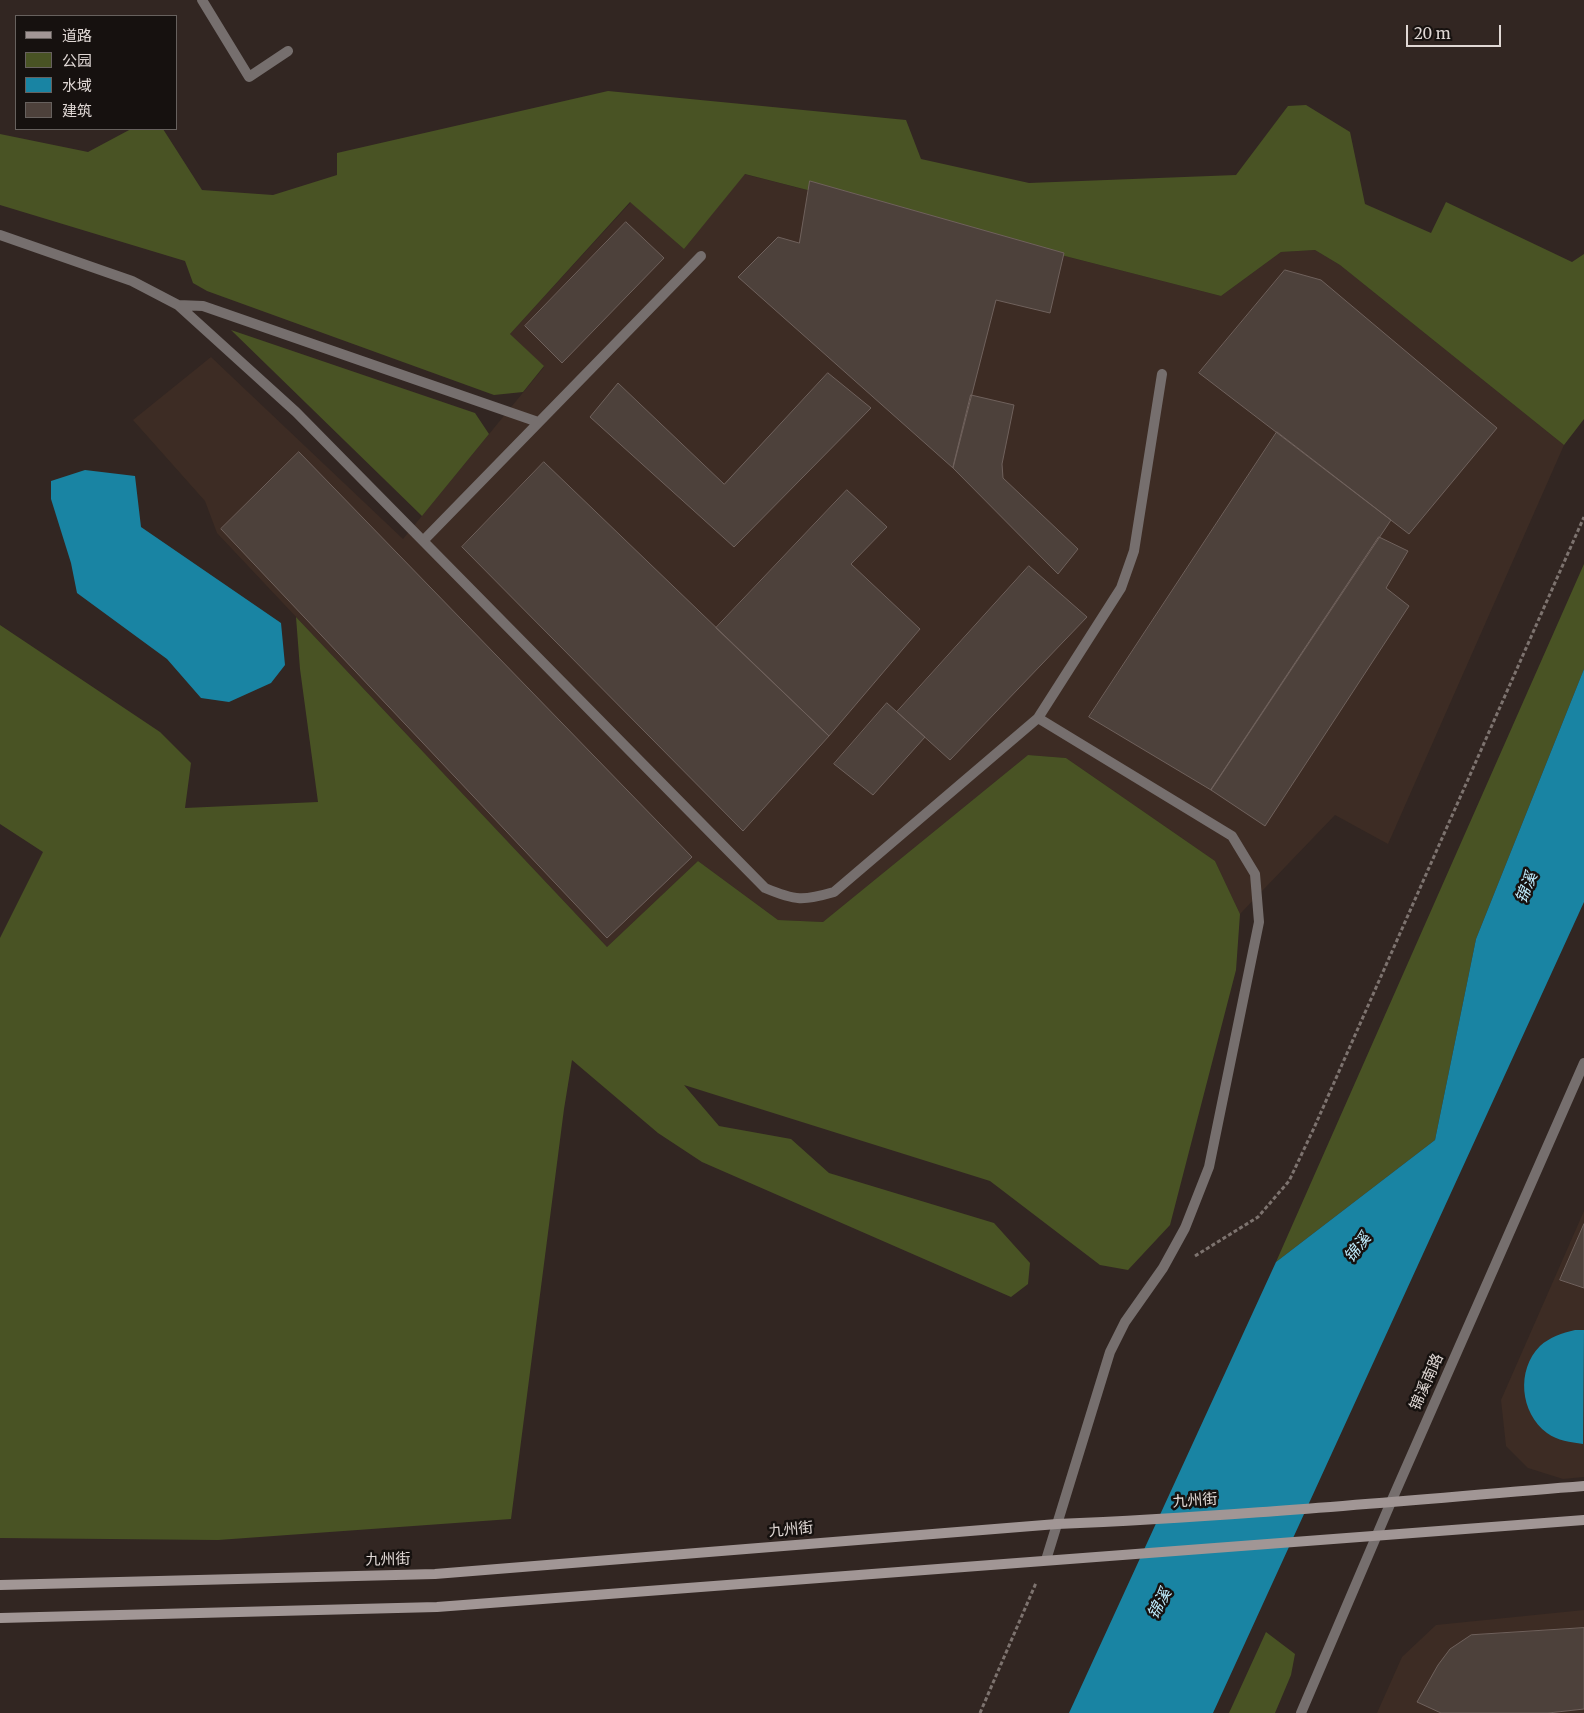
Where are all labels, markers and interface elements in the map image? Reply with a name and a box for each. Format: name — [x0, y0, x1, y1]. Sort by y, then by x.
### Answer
legend — [15, 15, 178, 130]
scale bar — [1409, 15, 1504, 47]
text: 20 m — [1414, 24, 1451, 43]
text: 道路 — [62, 26, 92, 45]
text: 公园 — [62, 51, 92, 70]
text: 水域 — [62, 76, 92, 95]
text: 建筑 — [62, 101, 92, 120]
water label: 锦溪 — [1512, 870, 1542, 906]
water label: 锦溪 — [1341, 1229, 1375, 1267]
street label: 锦溪南路 — [1407, 1351, 1447, 1413]
street label: 九州街 — [1172, 1490, 1218, 1512]
street label: 九州街 — [768, 1519, 814, 1541]
street label: 九州街 — [365, 1551, 411, 1569]
water label: 锦溪 — [1144, 1585, 1176, 1623]

